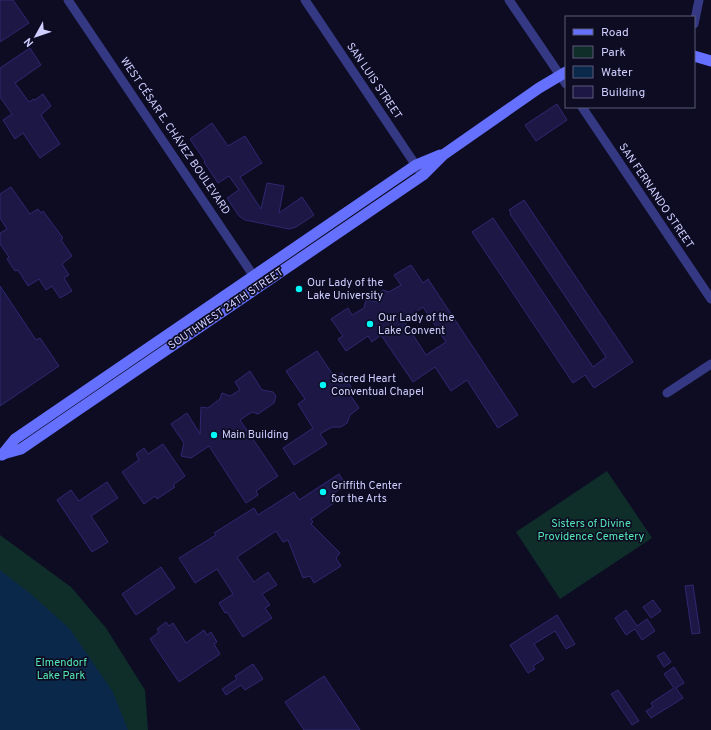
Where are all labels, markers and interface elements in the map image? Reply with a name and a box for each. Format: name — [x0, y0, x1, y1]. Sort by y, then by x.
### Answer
north arrow — [16, 16, 56, 56]
legend — [565, 16, 695, 108]
text: Road — [601, 25, 629, 41]
text: N — [21, 34, 37, 49]
street label: SAN LUIS STREET — [343, 40, 405, 122]
text: Park — [601, 45, 626, 61]
street label: WEST CÉSAR E. CHÁVEZ BOULEVARD — [117, 54, 234, 217]
text: Water — [601, 65, 633, 81]
text: Building — [601, 85, 645, 101]
street label: SAN FERNANDO STREET — [615, 141, 697, 251]
street label: SOUTHWEST 24TH STREET — [166, 265, 286, 353]
place label: Our Lady of the Lake University — [307, 276, 383, 303]
marker: Our Lady of the Lake University — [294, 284, 304, 294]
place label: Our Lady of the Lake Convent — [378, 311, 454, 338]
marker: Our Lady of the Lake Convent — [365, 319, 375, 329]
place label: Sacred Heart Conventual Chapel — [331, 372, 424, 399]
marker: Sacred Heart Conventual Chapel — [318, 380, 328, 390]
place label: Main Building — [222, 428, 289, 442]
marker: Main Building — [209, 430, 219, 440]
place label: Griffith Center for the Arts — [331, 479, 403, 506]
marker: Griffith Center for the Arts — [318, 487, 328, 497]
park label: Sisters of Divine Providence Cemetery — [538, 517, 645, 544]
park label: Elmendorf Lake Park — [35, 656, 87, 683]

